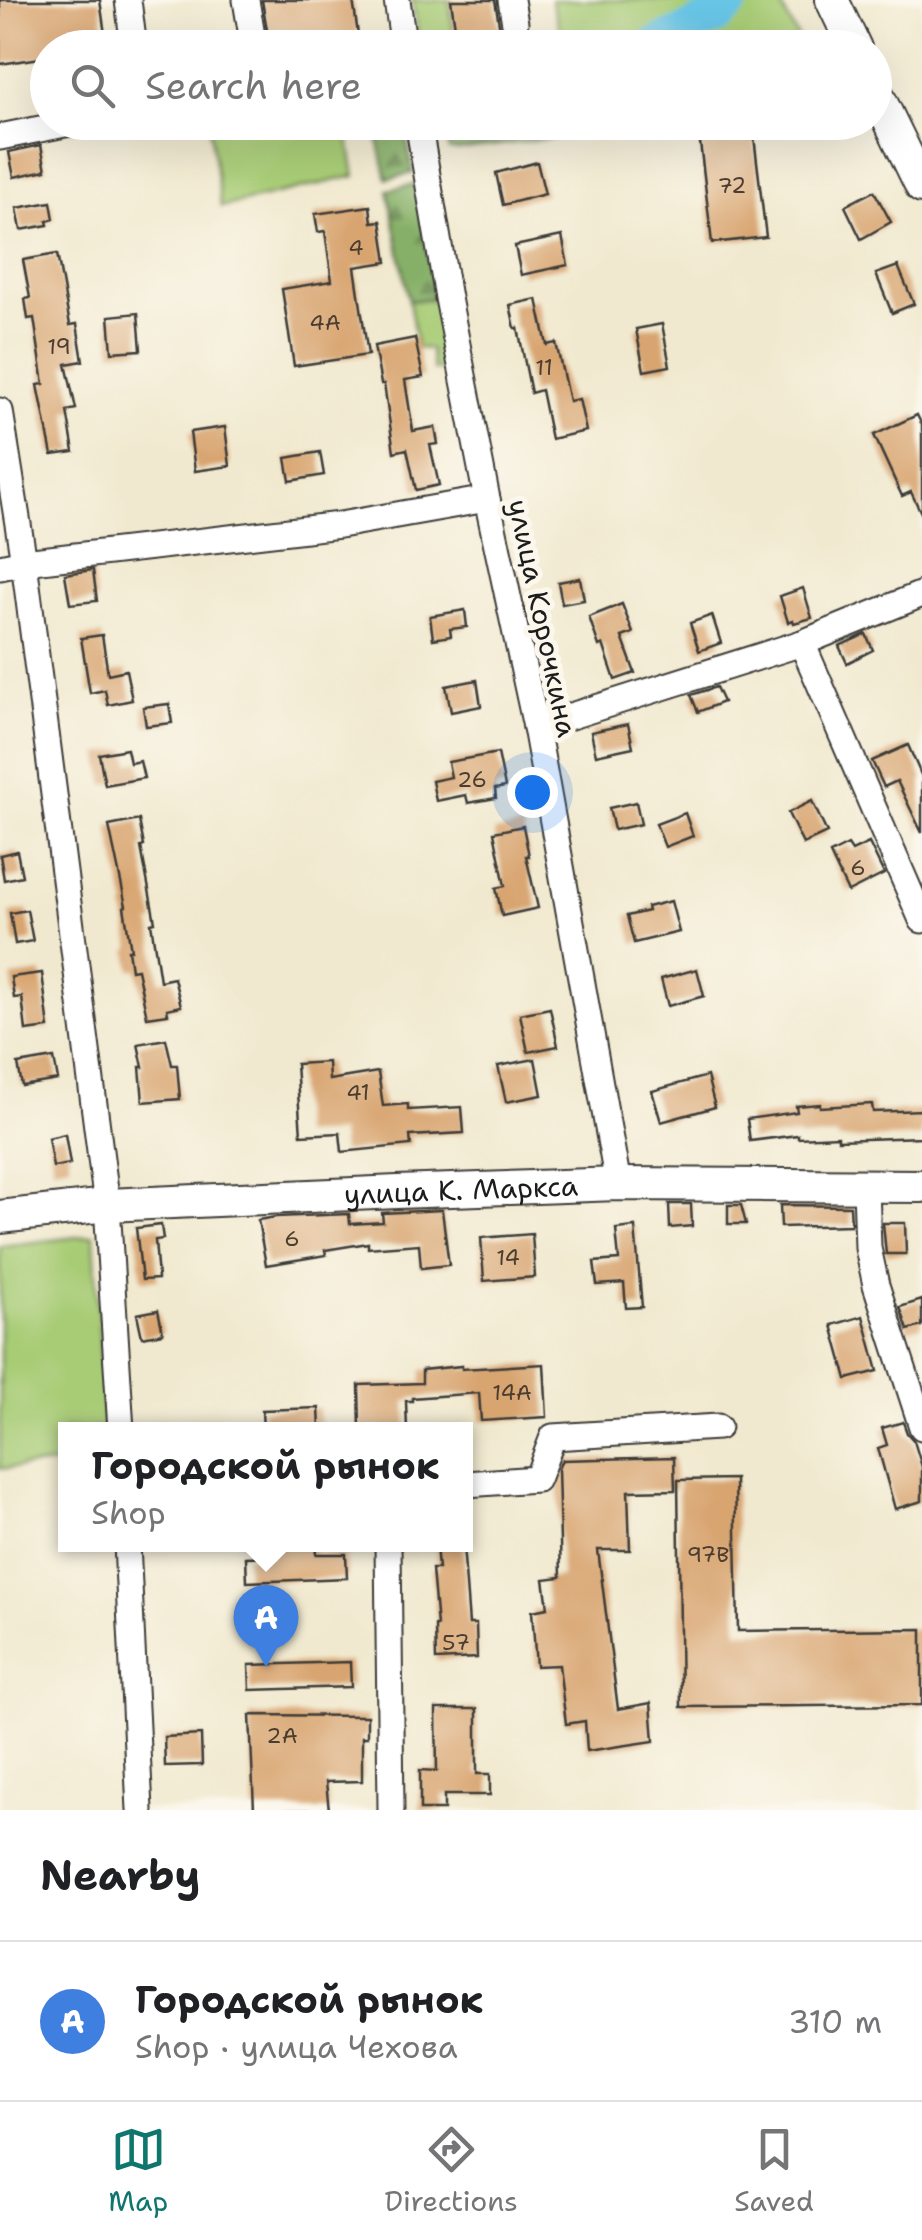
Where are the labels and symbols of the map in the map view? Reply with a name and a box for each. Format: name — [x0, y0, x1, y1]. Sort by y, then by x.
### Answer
house number: 72 — [718, 171, 747, 200]
house number: 4 — [348, 233, 364, 262]
house number: 4А — [309, 308, 341, 337]
house number: 19 — [47, 332, 71, 361]
house number: 11 — [535, 353, 553, 382]
street label: улица Корочкина — [499, 496, 587, 740]
house number: 26 — [457, 765, 487, 794]
your location — [507, 767, 558, 818]
house number: 6 — [850, 853, 866, 882]
house number: 41 — [346, 1078, 370, 1107]
street label: улица К. Маркса — [343, 1166, 579, 1213]
house number: 6 — [284, 1224, 300, 1253]
house number: 14 — [496, 1243, 520, 1272]
house number: 14А — [492, 1378, 532, 1407]
house number: 97В — [687, 1540, 729, 1569]
pin: A — [234, 1584, 298, 1667]
house number: 57 — [442, 1628, 470, 1657]
house number: 2А — [266, 1721, 298, 1750]

